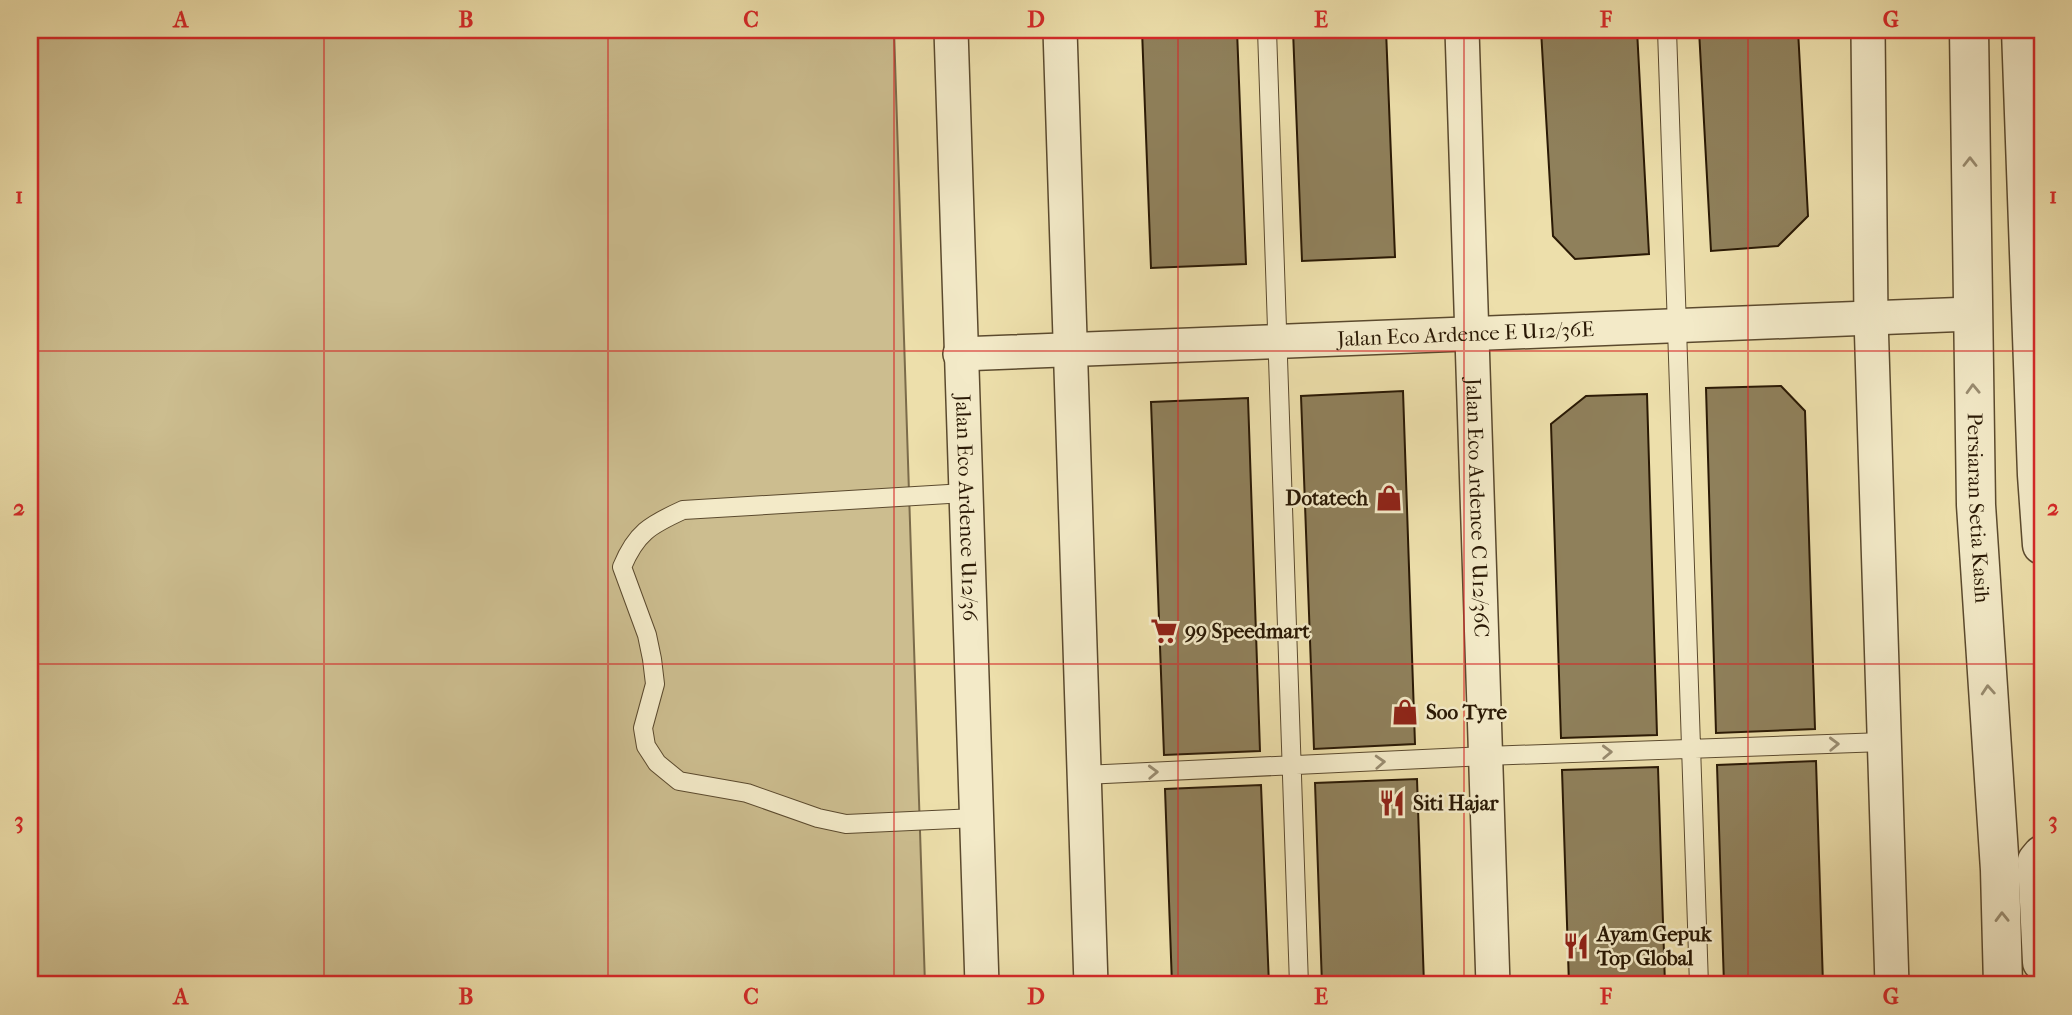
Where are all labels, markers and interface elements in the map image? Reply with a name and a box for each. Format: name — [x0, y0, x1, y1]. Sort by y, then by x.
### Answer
text: A — [172, 6, 190, 33]
text: B — [459, 6, 474, 33]
text: C — [743, 6, 759, 33]
text: D — [1027, 6, 1045, 33]
text: E — [1314, 6, 1328, 33]
text: F — [1599, 6, 1613, 33]
text: G — [1883, 6, 1899, 33]
one-way arrow — [1962, 156, 1978, 167]
text: 1 — [15, 182, 23, 209]
text: 1 — [2049, 182, 2057, 209]
street label: Jalan Eco Ardence E U12/36E — [1335, 317, 1595, 351]
street label: Jalan Eco Ardence C U12/36C — [1461, 376, 1494, 638]
one-way arrow — [1965, 384, 1981, 394]
street label: Jalan Eco Ardence U12/36 — [951, 392, 982, 622]
street label: Persiaran Setia Kasih — [1963, 412, 1994, 604]
shop icon: Dotatech — [1374, 483, 1404, 513]
place label: Dotatech — [1285, 486, 1368, 510]
text: 2 — [13, 494, 25, 521]
text: 2 — [2047, 494, 2059, 521]
supermarket icon: 99 Speedmart — [1149, 616, 1179, 646]
place label: 99 Speedmart — [1184, 619, 1310, 643]
one-way arrow — [1981, 684, 1996, 695]
shop icon: Soo Tyre — [1390, 697, 1420, 727]
place label: Soo Tyre — [1426, 700, 1507, 724]
one-way arrow — [1829, 736, 1840, 751]
one-way arrow — [1602, 744, 1613, 759]
one-way arrow — [1375, 755, 1386, 770]
one-way arrow — [1147, 765, 1158, 780]
restaurant icon: Siti Hajar — [1377, 788, 1407, 818]
place label: Siti Hajar — [1413, 791, 1499, 815]
text: 3 — [14, 807, 24, 834]
text: 3 — [2048, 807, 2058, 834]
one-way arrow — [1994, 911, 2009, 922]
place label: Ayam Gepuk Top Global — [1595, 922, 1713, 970]
restaurant icon: Ayam Gepuk Top Global — [1561, 931, 1591, 961]
text: A — [172, 983, 190, 1010]
text: B — [459, 983, 474, 1010]
text: C — [743, 983, 759, 1010]
text: D — [1027, 983, 1045, 1010]
text: E — [1314, 983, 1328, 1010]
text: F — [1599, 983, 1613, 1010]
text: G — [1883, 983, 1899, 1010]

